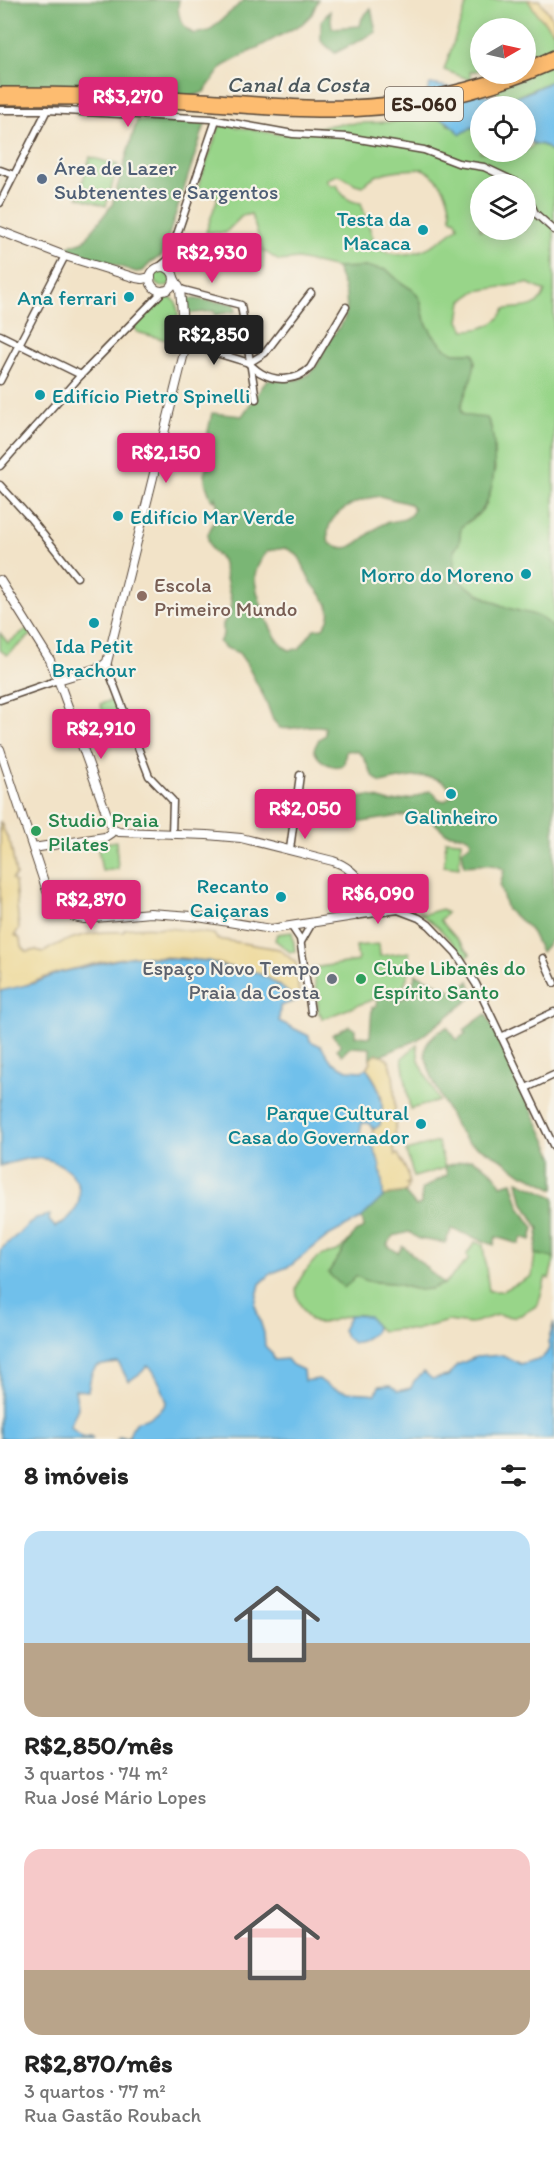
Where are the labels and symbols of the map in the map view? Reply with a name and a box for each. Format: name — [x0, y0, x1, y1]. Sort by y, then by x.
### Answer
north arrow — [470, 18, 536, 84]
water label: Canal da Costa — [227, 71, 370, 98]
pin: R$3,270 — [73, 77, 183, 128]
road number: ES-060 — [385, 87, 463, 121]
place label: Área de Lazer Subtenentes e Sargentos — [54, 155, 278, 204]
marker: Área de Lazer Subtenentes e Sargentos — [35, 172, 49, 186]
place label: Testa da Macaca — [337, 206, 411, 255]
marker: Testa da Macaca — [416, 223, 430, 237]
pin: R$2,930 — [157, 233, 267, 284]
place label: Ana ferrari — [17, 285, 117, 310]
marker: Ana ferrari — [122, 290, 136, 304]
pin: R$2,850 — [159, 315, 269, 366]
place label: Edifício Pietro Spinelli — [52, 383, 250, 408]
marker: Edifício Pietro Spinelli — [33, 388, 47, 402]
pin: R$2,150 — [111, 433, 221, 484]
place label: Edifício Mar Verde — [130, 504, 295, 529]
marker: Edifício Mar Verde — [111, 509, 125, 523]
place label: Morro do Moreno — [361, 562, 514, 587]
marker: Morro do Moreno — [519, 567, 533, 581]
place label: Escola Primeiro Mundo — [154, 572, 297, 621]
marker: Escola Primeiro Mundo — [135, 589, 149, 603]
marker: Ida Petit Brachour — [87, 616, 101, 630]
place label: Ida Petit Brachour — [52, 633, 137, 682]
pin: R$2,910 — [46, 709, 156, 760]
marker: Galinheiro — [444, 787, 458, 801]
pin: R$2,050 — [250, 789, 360, 840]
place label: Galinheiro — [404, 804, 498, 829]
place label: Studio Praia Pilates — [48, 807, 159, 856]
marker: Studio Praia Pilates — [29, 824, 43, 838]
place label: Recanto Caiçaras — [190, 873, 269, 922]
pin: R$6,090 — [323, 874, 433, 925]
pin: R$2,870 — [36, 880, 146, 931]
marker: Recanto Caiçaras — [274, 890, 288, 904]
place label: Espaço Novo Tempo Praia da Costa — [142, 955, 320, 1004]
place label: Clube Libanês do Espírito Santo — [373, 955, 526, 1004]
marker: Espaço Novo Tempo Praia da Costa — [325, 972, 339, 986]
marker: Clube Libanês do Espírito Santo — [354, 972, 368, 986]
place label: Parque Cultural Casa do Governador — [228, 1100, 410, 1149]
marker: Parque Cultural Casa do Governador — [414, 1117, 428, 1131]

